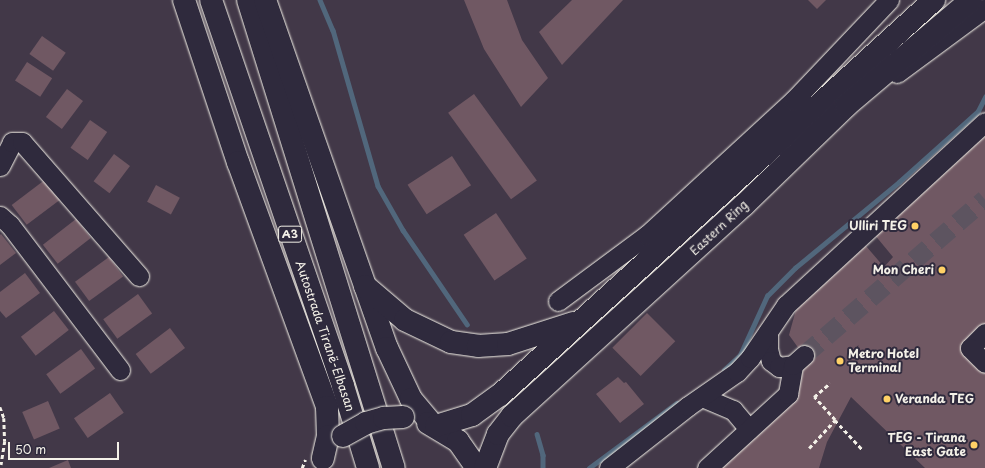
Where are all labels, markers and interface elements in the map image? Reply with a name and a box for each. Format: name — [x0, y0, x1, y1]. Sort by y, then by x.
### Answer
street label: Eastern Ring — [687, 198, 751, 258]
place label: Ulliri TEG — [848, 219, 907, 233]
marker: Ulliri TEG — [910, 221, 920, 231]
road number: A3 — [278, 225, 302, 243]
street label: Autostrada Tiranë-Elbasan — [292, 258, 358, 414]
place label: Mon Cheri — [872, 263, 934, 277]
marker: Mon Cheri — [937, 265, 947, 275]
place label: Metro Hotel Terminal — [848, 347, 920, 375]
marker: Metro Hotel Terminal — [835, 356, 845, 366]
place label: Veranda TEG — [895, 392, 974, 406]
marker: Veranda TEG — [882, 394, 892, 404]
place label: TEG - Tirana East Gate — [886, 431, 966, 459]
scale bar — [10, 434, 121, 460]
text: 50 m — [15, 440, 46, 458]
marker: TEG - Tirana East Gate — [969, 440, 979, 450]

